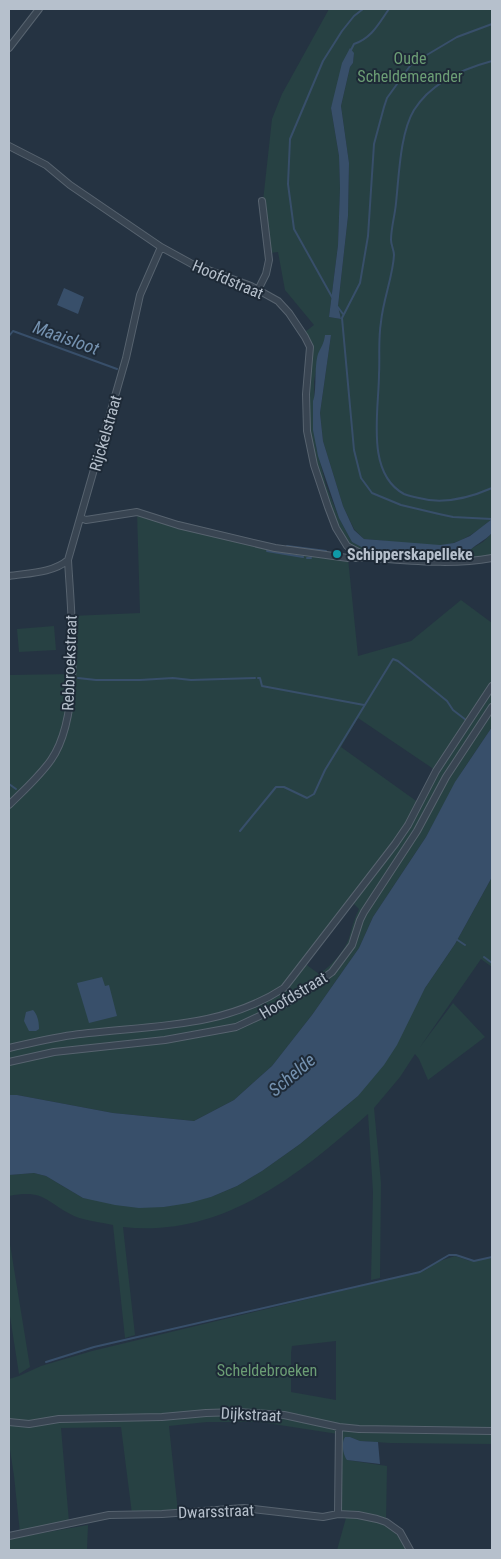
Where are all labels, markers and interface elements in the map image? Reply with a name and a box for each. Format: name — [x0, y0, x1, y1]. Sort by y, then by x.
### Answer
park label: Oude Scheldemeander — [357, 49, 463, 86]
street label: Hoofdstraat — [189, 256, 266, 303]
water label: Maaisloot — [30, 316, 103, 359]
street label: Rijckelstraat — [86, 393, 125, 473]
place label: Schipperskapelleke — [347, 545, 473, 564]
marker: Schipperskapelleke — [331, 548, 343, 560]
street label: Rebbroekstraat — [58, 615, 81, 711]
street label: Hoofdstraat — [256, 968, 331, 1023]
water label: Schelde — [264, 1049, 319, 1100]
park label: Scheldebroeken — [217, 1361, 317, 1380]
street label: Dijkstraat — [220, 1403, 282, 1426]
street label: Dwarsstraat — [178, 1501, 255, 1522]

